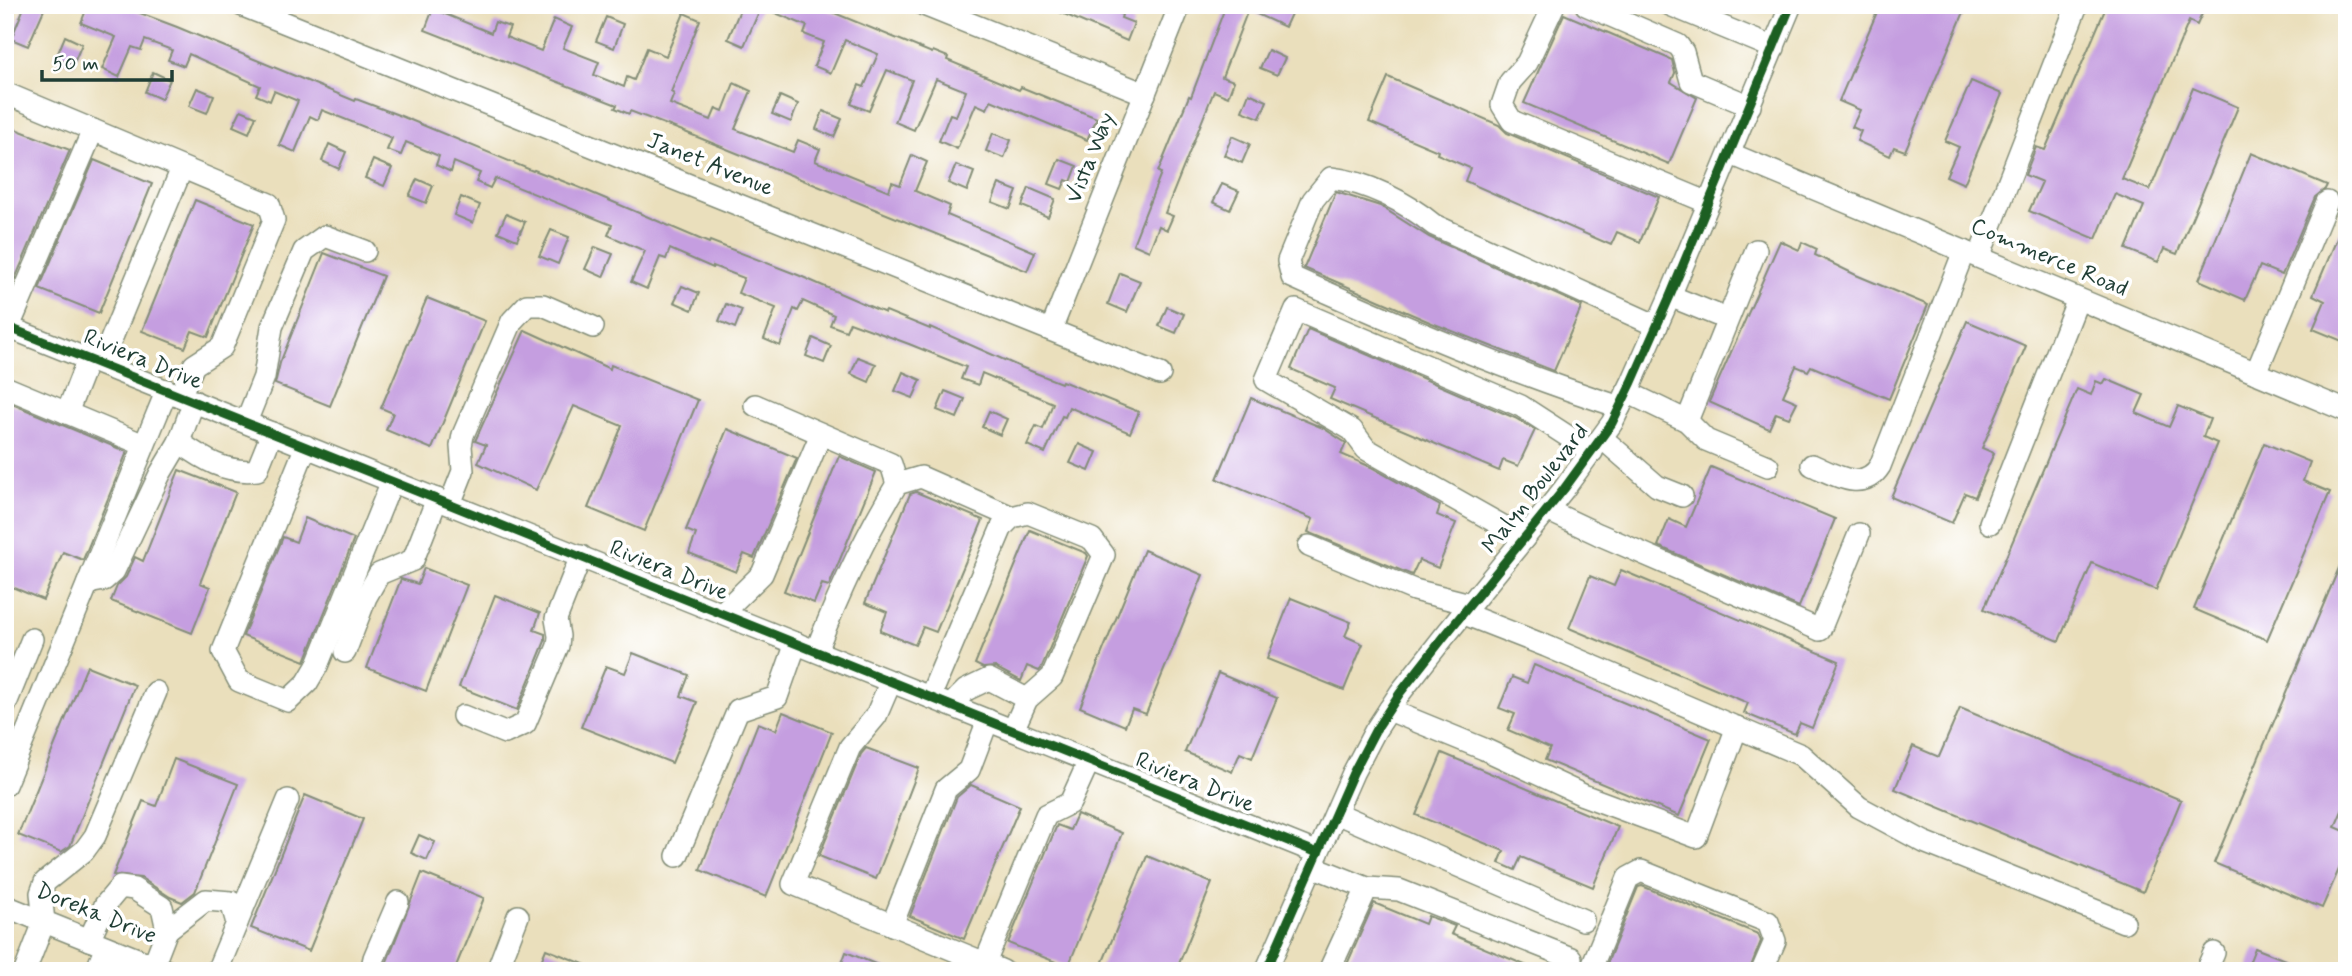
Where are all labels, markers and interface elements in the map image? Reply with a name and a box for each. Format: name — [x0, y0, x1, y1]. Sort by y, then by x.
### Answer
scale bar — [42, 38, 172, 82]
text: 50 m — [52, 50, 99, 78]
street label: Vista Way — [1059, 108, 1123, 208]
street label: Janet Avenue — [642, 126, 778, 204]
street label: Commerce Road — [1966, 211, 2132, 305]
street label: Riviera Drive — [79, 322, 207, 398]
street label: Malyn Boulevard — [1476, 418, 1596, 560]
street label: Riviera Drive — [605, 533, 733, 609]
street label: Riviera Drive — [1131, 745, 1259, 821]
street label: Doreka Drive — [31, 876, 161, 952]

